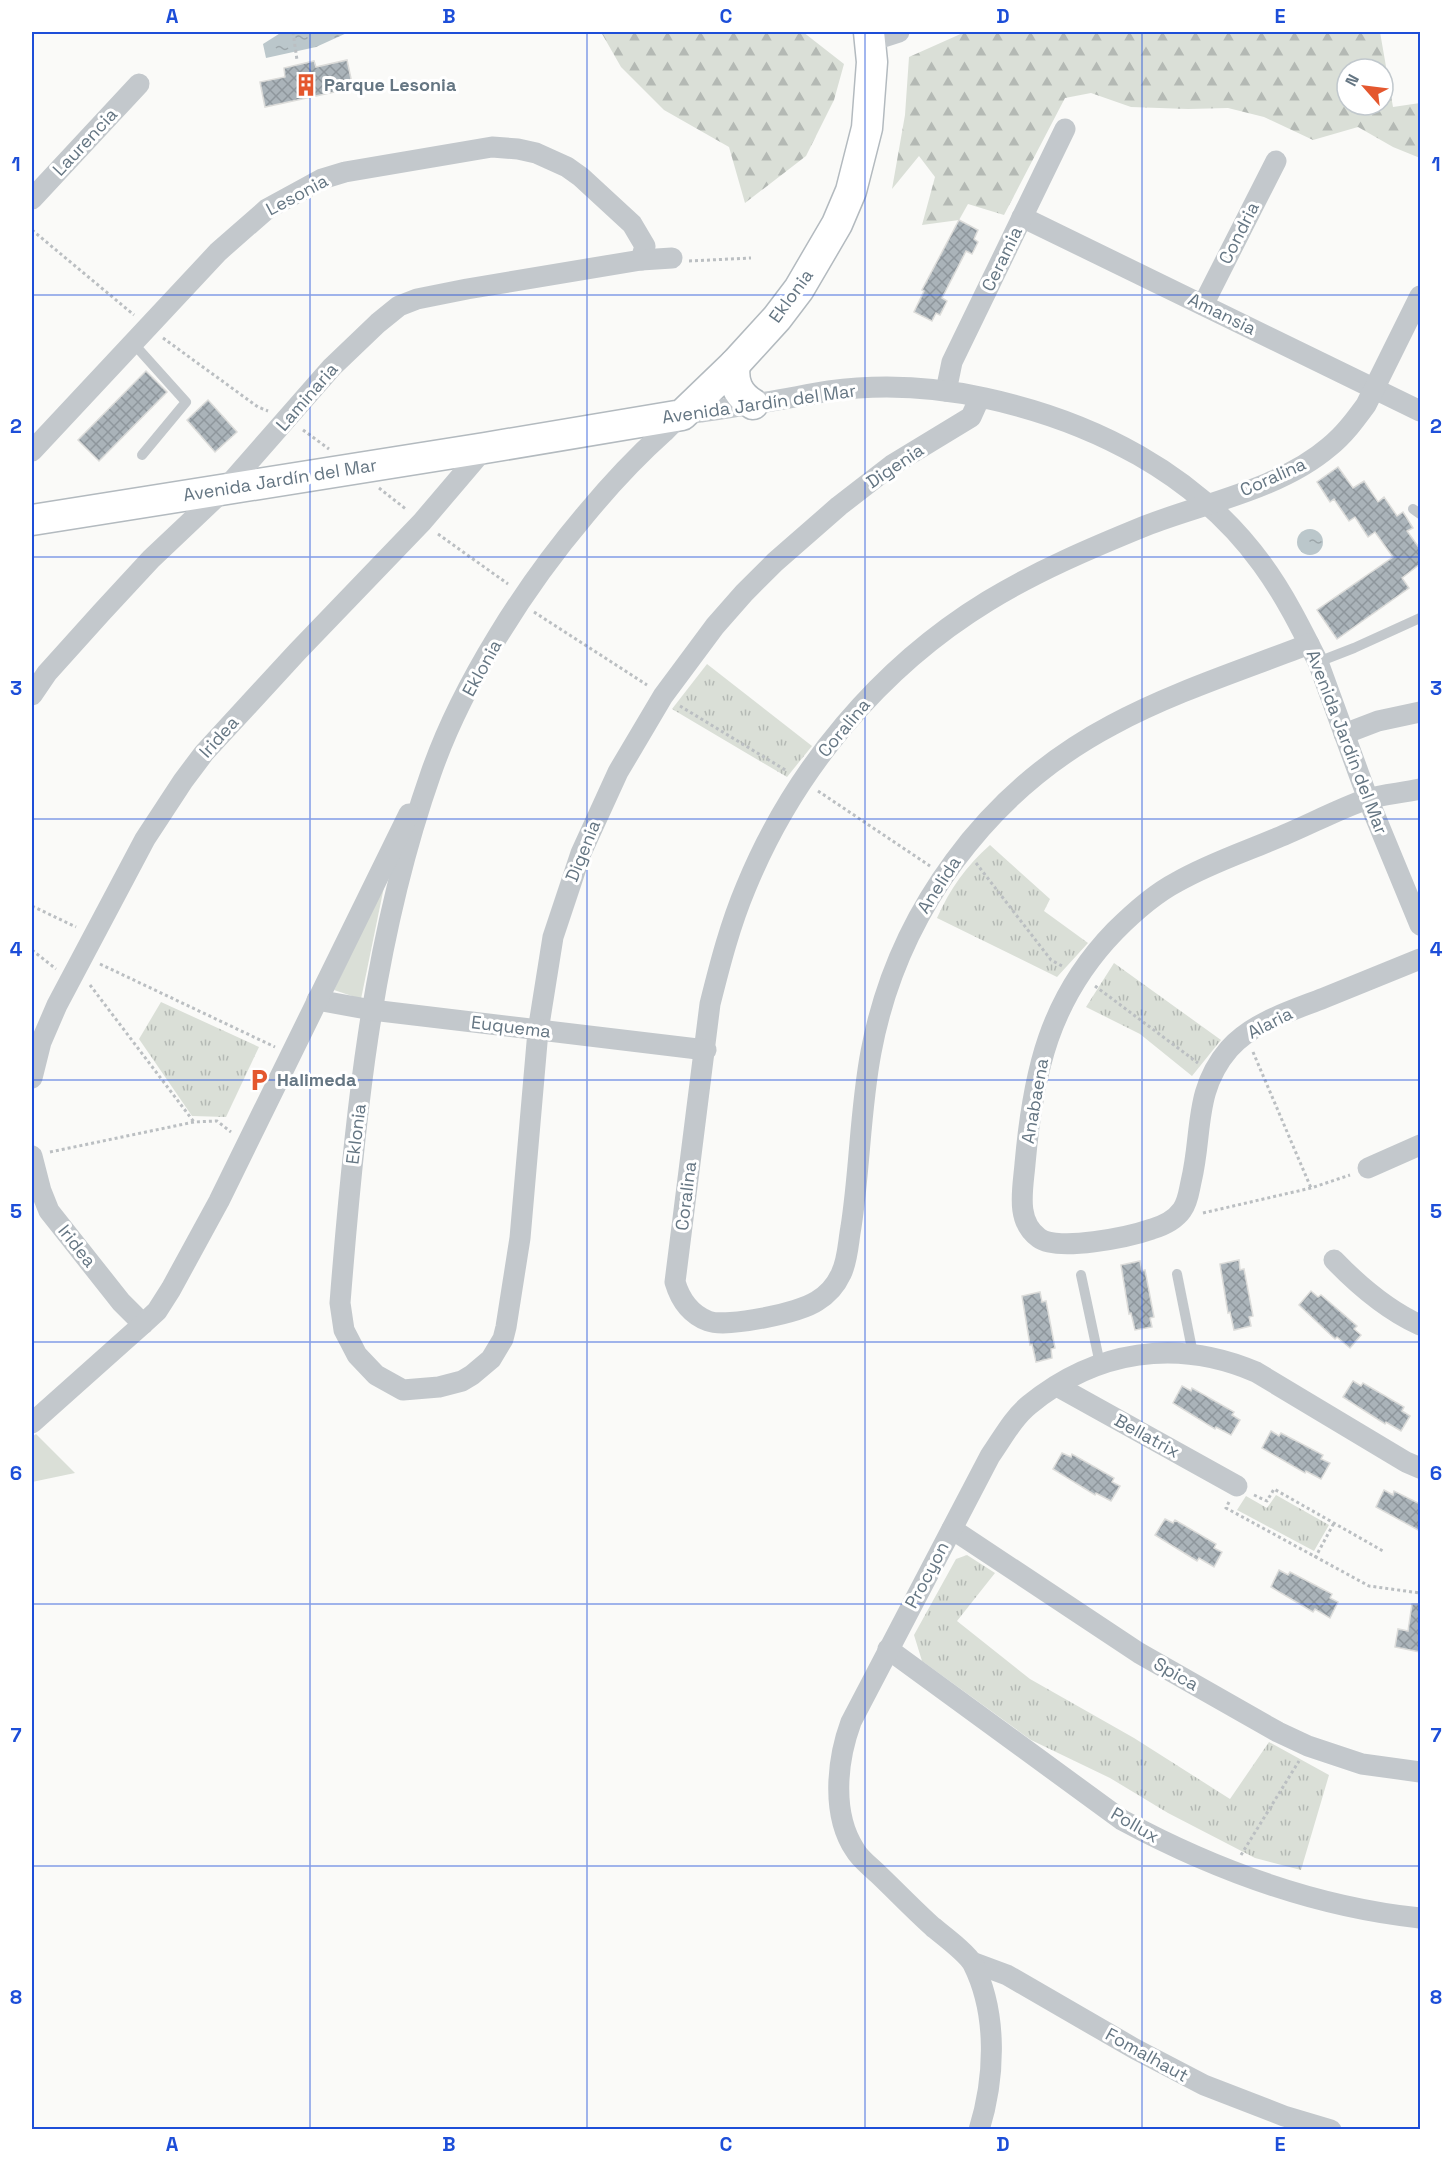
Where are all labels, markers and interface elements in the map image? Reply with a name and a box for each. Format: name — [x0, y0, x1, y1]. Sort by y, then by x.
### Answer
text: A — [166, 3, 179, 29]
text: B — [442, 3, 456, 29]
text: C — [720, 3, 733, 29]
text: D — [996, 3, 1010, 29]
text: E — [1274, 3, 1286, 29]
north arrow — [1335, 57, 1395, 117]
text: N — [1340, 71, 1364, 90]
building icon: Parque Lesonia — [293, 72, 319, 98]
place label: Parque Lesonia — [324, 73, 457, 96]
street label: Laurencia — [47, 103, 122, 180]
text: 1 — [11, 151, 21, 177]
text: 1 — [1431, 151, 1441, 177]
street label: Lesonia — [262, 169, 332, 220]
street label: Condria — [1213, 198, 1264, 268]
street label: Ceramia — [976, 223, 1027, 295]
street label: Eklonia — [763, 264, 818, 327]
street label: Amansia — [1185, 287, 1260, 340]
street label: Laminaria — [271, 358, 343, 436]
street label: Avenida Jardín del Mar — [660, 378, 858, 429]
text: 2 — [10, 413, 22, 439]
text: 2 — [1430, 413, 1442, 439]
street label: Digenia — [862, 438, 928, 493]
street label: Coralina — [1236, 452, 1309, 501]
street label: Avenida Jardín del Mar — [181, 453, 379, 506]
street label: Eklonia — [457, 635, 506, 700]
street label: Avenida Jardín del Mar — [1302, 646, 1393, 838]
text: 3 — [10, 675, 22, 701]
text: 3 — [1430, 675, 1442, 701]
street label: Coralina — [812, 694, 875, 762]
street label: Iridea — [194, 711, 243, 762]
street label: Digenia — [560, 817, 605, 885]
street label: Anelida — [912, 852, 966, 918]
text: 4 — [10, 936, 23, 962]
text: 4 — [1430, 936, 1443, 962]
street label: Alaria — [1243, 1001, 1296, 1044]
street label: Euquema — [470, 1010, 552, 1043]
street label: Anabaena — [1016, 1056, 1053, 1145]
parking icon: Halimeda — [246, 1067, 272, 1093]
place label: Halimeda — [277, 1068, 357, 1091]
street label: Eklonia — [340, 1102, 371, 1166]
street label: Coralina — [670, 1160, 701, 1232]
text: 5 — [10, 1198, 22, 1224]
text: 5 — [1430, 1198, 1442, 1224]
street label: Iridea — [53, 1220, 101, 1272]
street label: Bellatrix — [1110, 1408, 1184, 1463]
text: 6 — [10, 1460, 22, 1486]
text: 6 — [1430, 1460, 1442, 1486]
street label: Procyon — [899, 1537, 954, 1612]
street label: Spica — [1150, 1652, 1203, 1696]
text: 7 — [10, 1722, 22, 1748]
text: 7 — [1430, 1722, 1442, 1748]
street label: Pollux — [1107, 1802, 1164, 1848]
text: 8 — [10, 1984, 22, 2010]
text: 8 — [1430, 1984, 1442, 2010]
street label: Fomalhaut — [1102, 2022, 1193, 2087]
text: A — [166, 2131, 179, 2157]
text: B — [442, 2131, 456, 2157]
text: C — [720, 2131, 733, 2157]
text: D — [996, 2131, 1010, 2157]
text: E — [1274, 2131, 1286, 2157]

